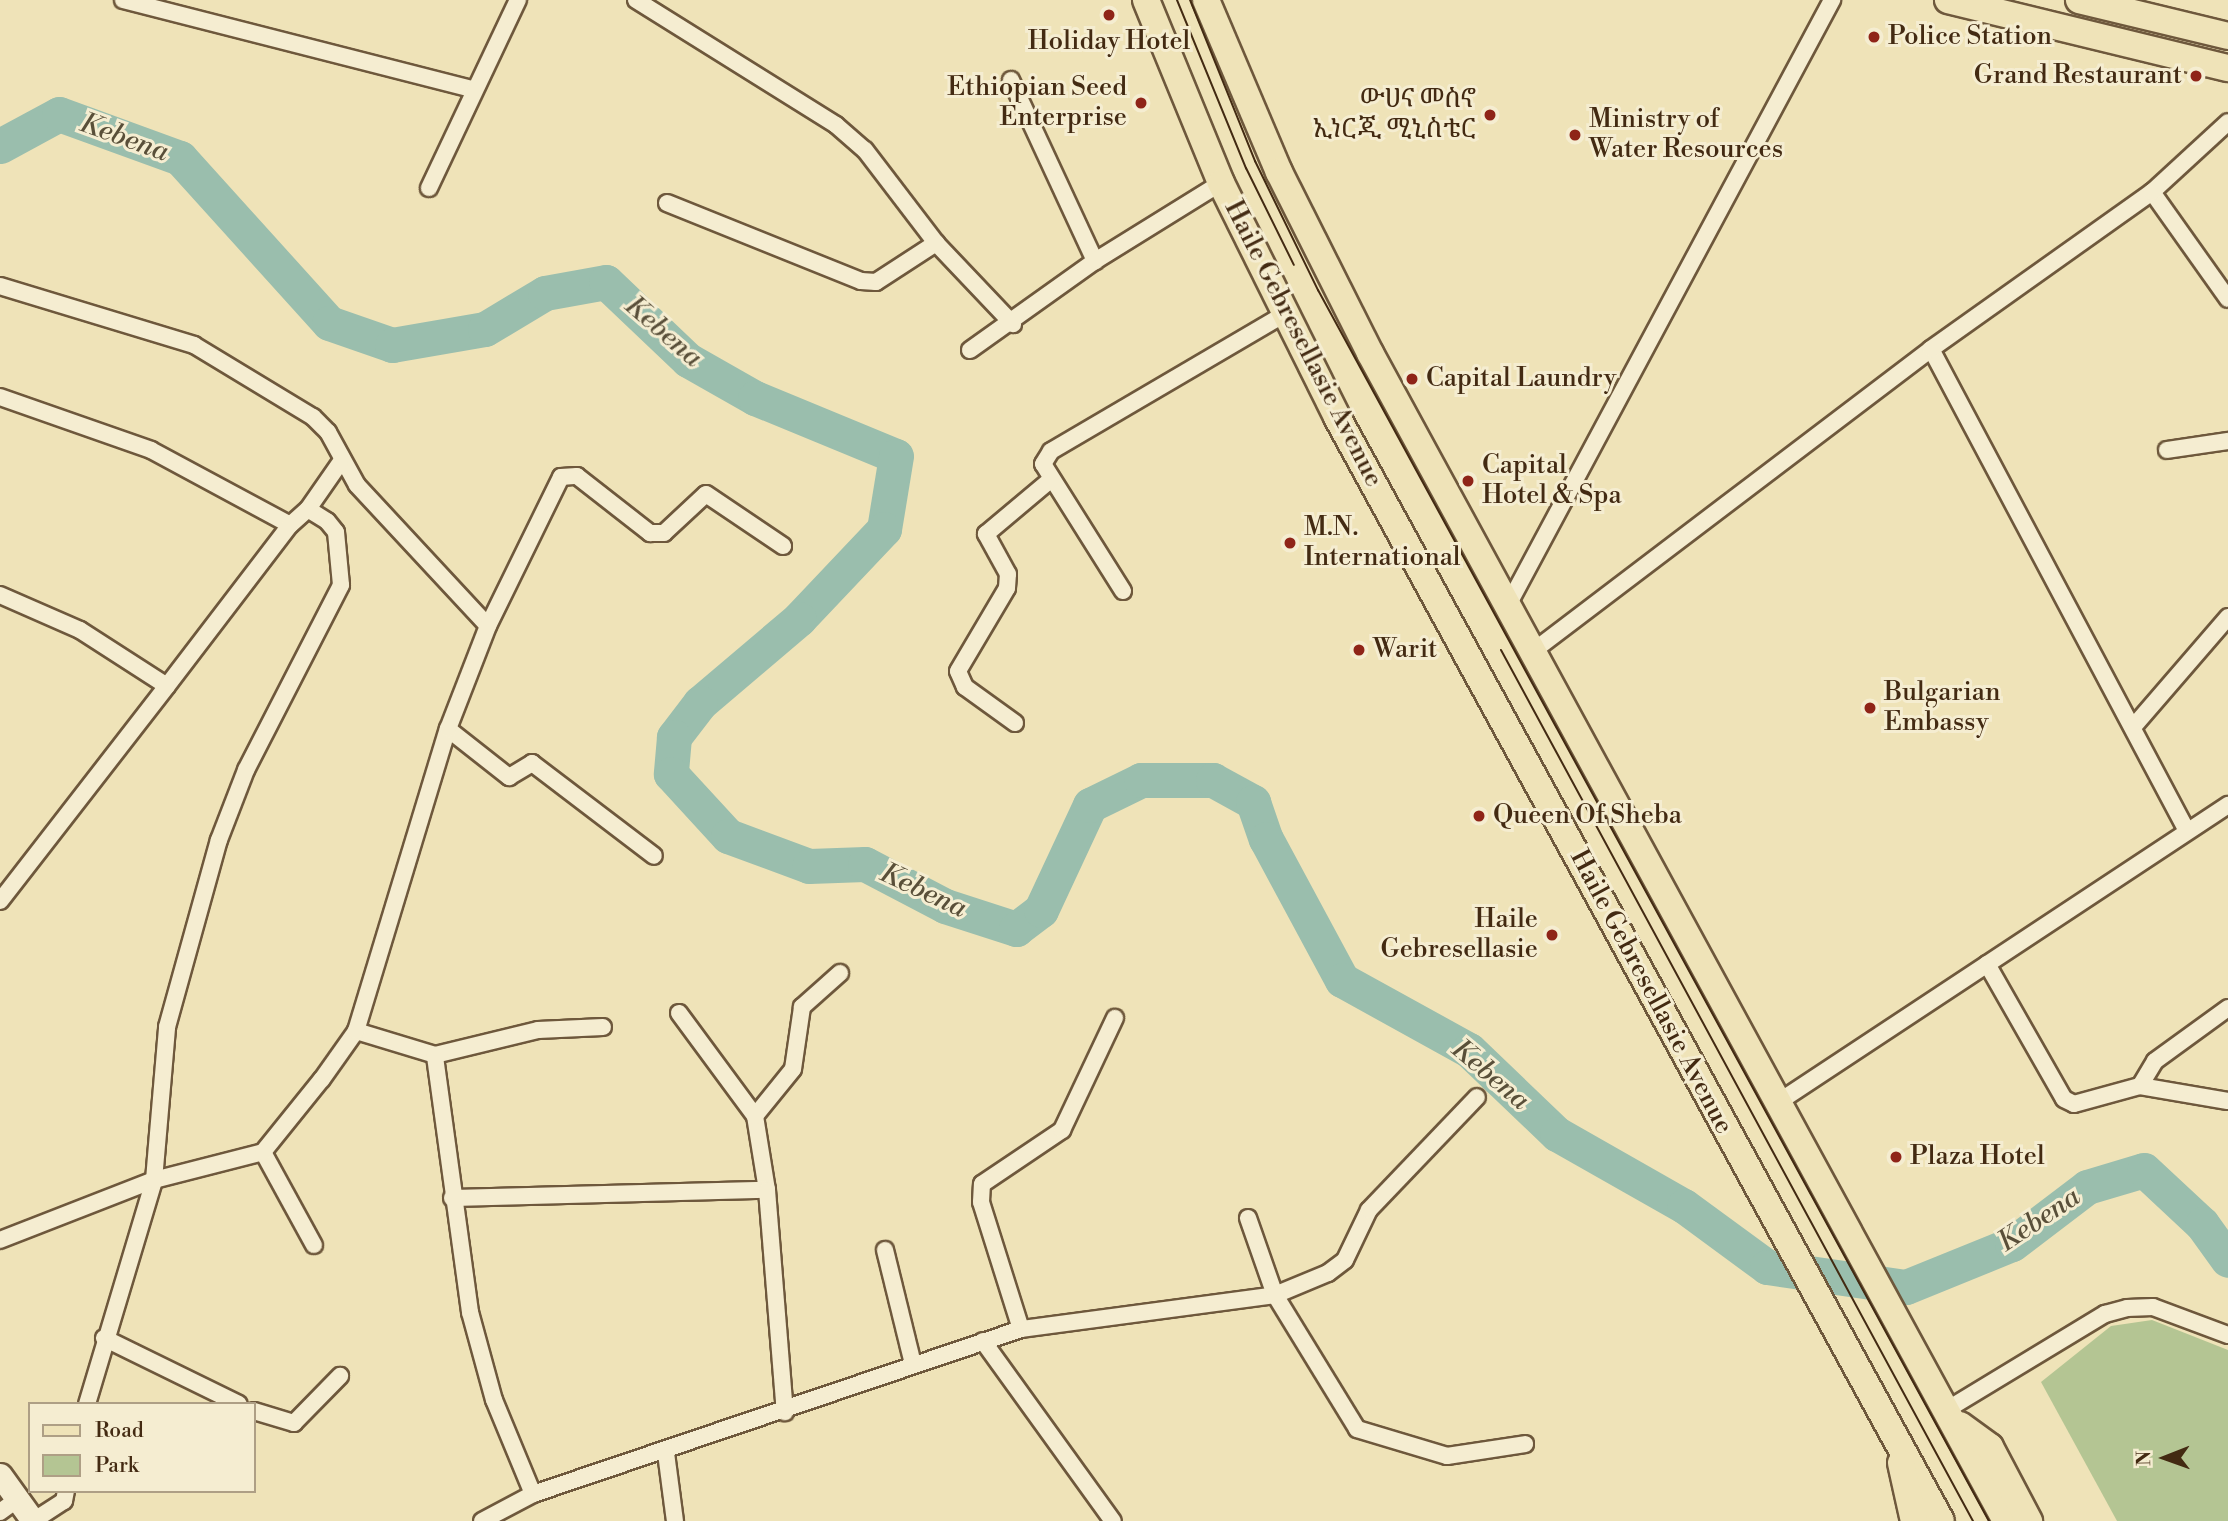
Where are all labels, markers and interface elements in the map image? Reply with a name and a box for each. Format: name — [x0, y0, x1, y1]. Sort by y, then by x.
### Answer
marker: Holiday Hotel — [1101, 7, 1117, 23]
place label: Police Station — [1888, 21, 2052, 53]
place label: Holiday Hotel — [1028, 26, 1190, 58]
marker: Police Station — [1866, 29, 1882, 45]
place label: Grand Restaurant — [1974, 60, 2182, 92]
marker: Grand Restaurant — [2188, 68, 2204, 84]
place label: Ethiopian Seed Enterprise — [947, 72, 1127, 134]
place label: ውሀና መስኖ ኢነርጂ ሚኒስቴር — [1313, 84, 1476, 146]
marker: Ethiopian Seed Enterprise — [1133, 95, 1149, 111]
place label: Ministry of Water Resources — [1589, 104, 1783, 166]
water label: Kebena — [75, 106, 173, 170]
marker: ውሀና መስኖ ኢነርጂ ሚኒስቴር — [1482, 107, 1498, 123]
marker: Ministry of Water Resources — [1567, 127, 1583, 143]
street label: Haile Gebresellasie Avenue — [1217, 196, 1389, 492]
water label: Kebena — [617, 289, 709, 375]
place label: Capital Laundry — [1426, 363, 1616, 395]
marker: Capital Laundry — [1404, 371, 1420, 387]
place label: Capital Hotel & Spa — [1482, 450, 1622, 512]
marker: Capital Hotel & Spa — [1460, 473, 1476, 489]
place label: M.N. International — [1304, 512, 1461, 574]
marker: M.N. International — [1282, 535, 1298, 551]
place label: Warit — [1373, 634, 1437, 666]
marker: Warit — [1351, 642, 1367, 658]
place label: Bulgarian Embassy — [1884, 677, 2000, 738]
marker: Bulgarian Embassy — [1862, 700, 1878, 716]
place label: Queen Of Sheba — [1493, 800, 1682, 832]
marker: Queen Of Sheba — [1471, 808, 1487, 824]
street label: Haile Gebresellasie Avenue — [1563, 845, 1739, 1139]
water label: Kebena — [874, 856, 972, 926]
place label: Haile Gebresellasie — [1381, 904, 1538, 965]
marker: Haile Gebresellasie — [1544, 927, 1560, 943]
water label: Kebena — [1444, 1033, 1536, 1117]
place label: Plaza Hotel — [1910, 1141, 2045, 1173]
marker: Plaza Hotel — [1888, 1149, 1904, 1165]
water label: Kebena — [1991, 1180, 2087, 1260]
legend — [28, 1402, 256, 1493]
text: Road — [95, 1418, 144, 1444]
north arrow — [2130, 1423, 2200, 1493]
text: N — [2132, 1451, 2156, 1466]
text: Park — [95, 1453, 139, 1479]

